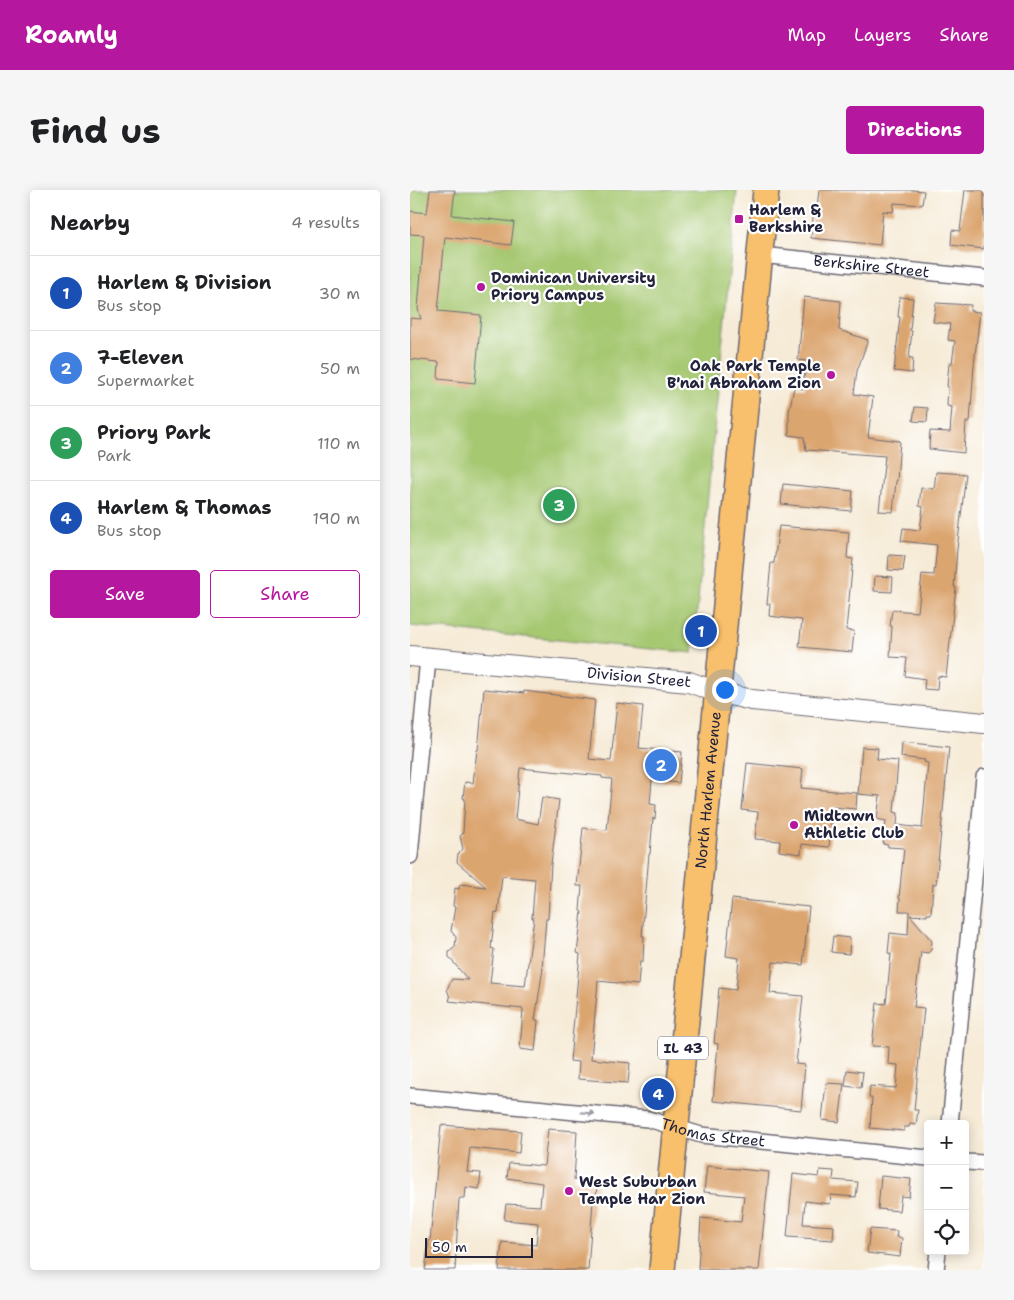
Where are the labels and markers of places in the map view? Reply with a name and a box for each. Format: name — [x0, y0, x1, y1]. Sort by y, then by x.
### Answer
place label: Harlem & Berkshire — [749, 200, 823, 237]
marker: Harlem & Berkshire — [733, 213, 745, 225]
place label: Dominican University Priory Campus — [491, 268, 656, 305]
marker: Dominican University Priory Campus — [475, 281, 487, 293]
place label: Oak Park Temple B'nai Abraham Zion — [667, 356, 821, 393]
marker: Oak Park Temple B'nai Abraham Zion — [825, 369, 837, 381]
pin: 3 — [543, 486, 575, 524]
pin: 1 — [685, 612, 717, 650]
pin: 2 — [645, 746, 677, 784]
place label: Midtown Athletic Club — [804, 806, 904, 843]
marker: Midtown Athletic Club — [788, 819, 800, 831]
pin: 4 — [642, 1075, 674, 1113]
place label: West Suburban Temple Har Zion — [579, 1172, 705, 1209]
marker: West Suburban Temple Har Zion — [563, 1185, 575, 1197]

